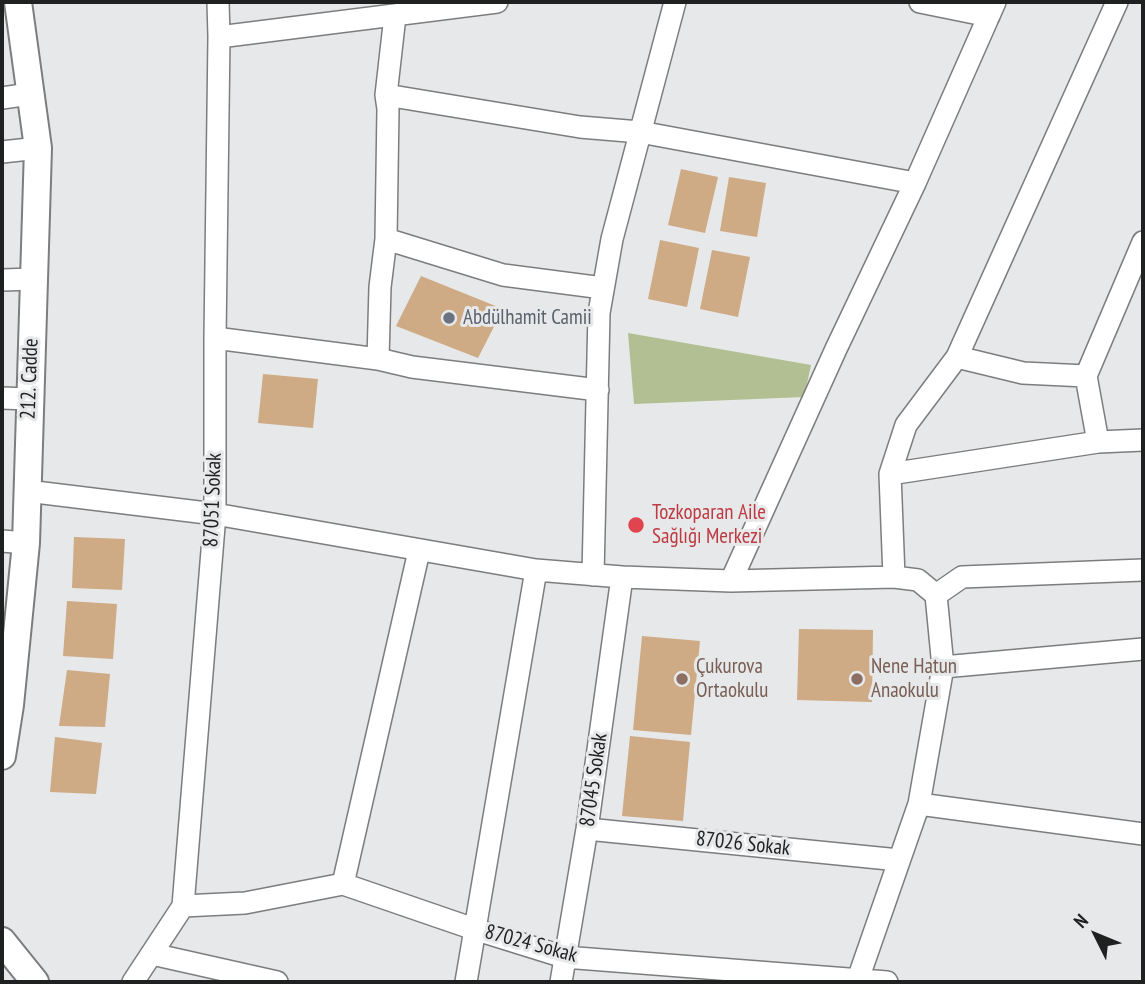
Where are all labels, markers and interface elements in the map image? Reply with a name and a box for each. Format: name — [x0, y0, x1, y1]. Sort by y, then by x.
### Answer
place label: Abdülhamit Camii — [463, 305, 592, 331]
marker: Abdülhamit Camii — [441, 310, 457, 326]
street label: 212. Cadde — [16, 338, 44, 420]
street label: 87051 Sokak — [199, 452, 227, 548]
place label: Tozkoparan Aile Sağlığı Merkezi — [652, 500, 766, 550]
marker: Tozkoparan Aile Sağlığı Merkezi — [626, 515, 646, 535]
place label: Çukurova Ortaokulu — [696, 654, 768, 704]
place label: Nene Hatun Anaokulu — [871, 654, 957, 704]
marker: Çukurova Ortaokulu — [674, 671, 690, 687]
marker: Nene Hatun Anaokulu — [849, 671, 865, 687]
street label: 87045 Sokak — [575, 731, 613, 829]
street label: 87026 Sokak — [695, 827, 791, 861]
north arrow — [1061, 900, 1131, 970]
text: N — [1068, 909, 1093, 933]
street label: 87024 Sokak — [482, 920, 580, 968]

